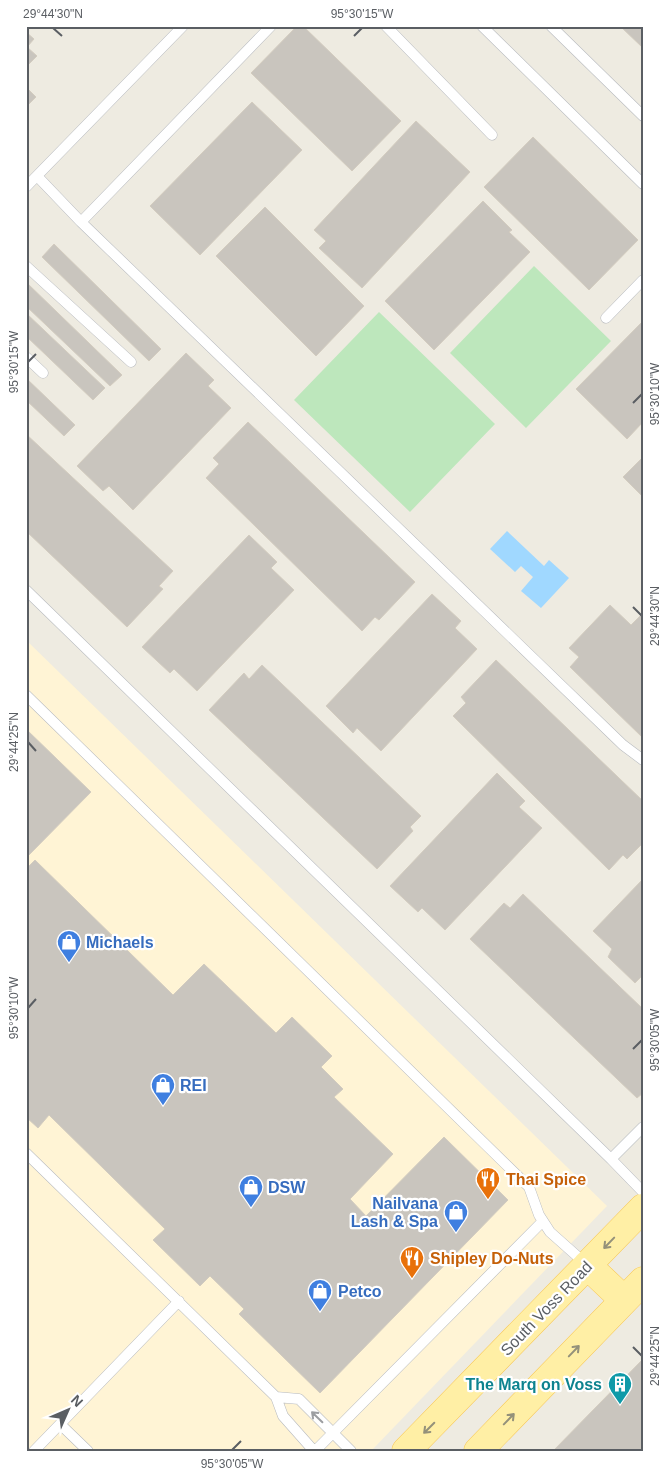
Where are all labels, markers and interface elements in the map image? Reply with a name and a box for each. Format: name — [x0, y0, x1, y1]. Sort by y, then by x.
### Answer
text: 29°44'30"N — [23, 7, 83, 21]
text: 95°30'15"W — [331, 7, 394, 21]
text: 95°30'15"W — [7, 330, 21, 393]
text: 95°30'10"W — [648, 362, 662, 425]
text: 29°44'30"N — [648, 586, 662, 646]
text: 29°44'25"N — [7, 712, 21, 772]
shop icon: Michaels — [56, 929, 82, 963]
place label: Michaels — [86, 934, 154, 951]
text: 95°30'10"W — [7, 976, 21, 1039]
text: 95°30'05"W — [648, 1008, 662, 1071]
shop icon: REI — [150, 1072, 176, 1106]
place label: REI — [180, 1077, 207, 1094]
restaurant icon: Thai Spice — [475, 1166, 501, 1200]
place label: Thai Spice — [506, 1171, 586, 1188]
shop icon: DSW — [238, 1174, 264, 1208]
place label: DSW — [268, 1179, 306, 1196]
place label: Nailvana Lash & Spa — [351, 1195, 438, 1230]
shop icon: Nailvana Lash & Spa — [443, 1199, 469, 1233]
one-way arrow — [603, 1237, 615, 1249]
restaurant icon: Shipley Do-Nuts — [399, 1245, 425, 1279]
place label: Shipley Do-Nuts — [430, 1250, 554, 1267]
street label: South Voss Road — [497, 1258, 595, 1359]
shop icon: Petco — [307, 1278, 333, 1312]
place label: Petco — [338, 1283, 382, 1300]
text: 29°44'25"N — [648, 1326, 662, 1386]
one-way arrow — [568, 1345, 580, 1358]
building icon: The Marq on Voss — [607, 1371, 633, 1405]
place label: The Marq on Voss — [465, 1376, 602, 1393]
north arrow — [42, 1384, 92, 1434]
text: N — [68, 1392, 86, 1410]
one-way arrow — [311, 1411, 323, 1423]
one-way arrow — [503, 1412, 515, 1425]
one-way arrow — [423, 1421, 435, 1434]
text: 95°30'05"W — [201, 1457, 264, 1471]

